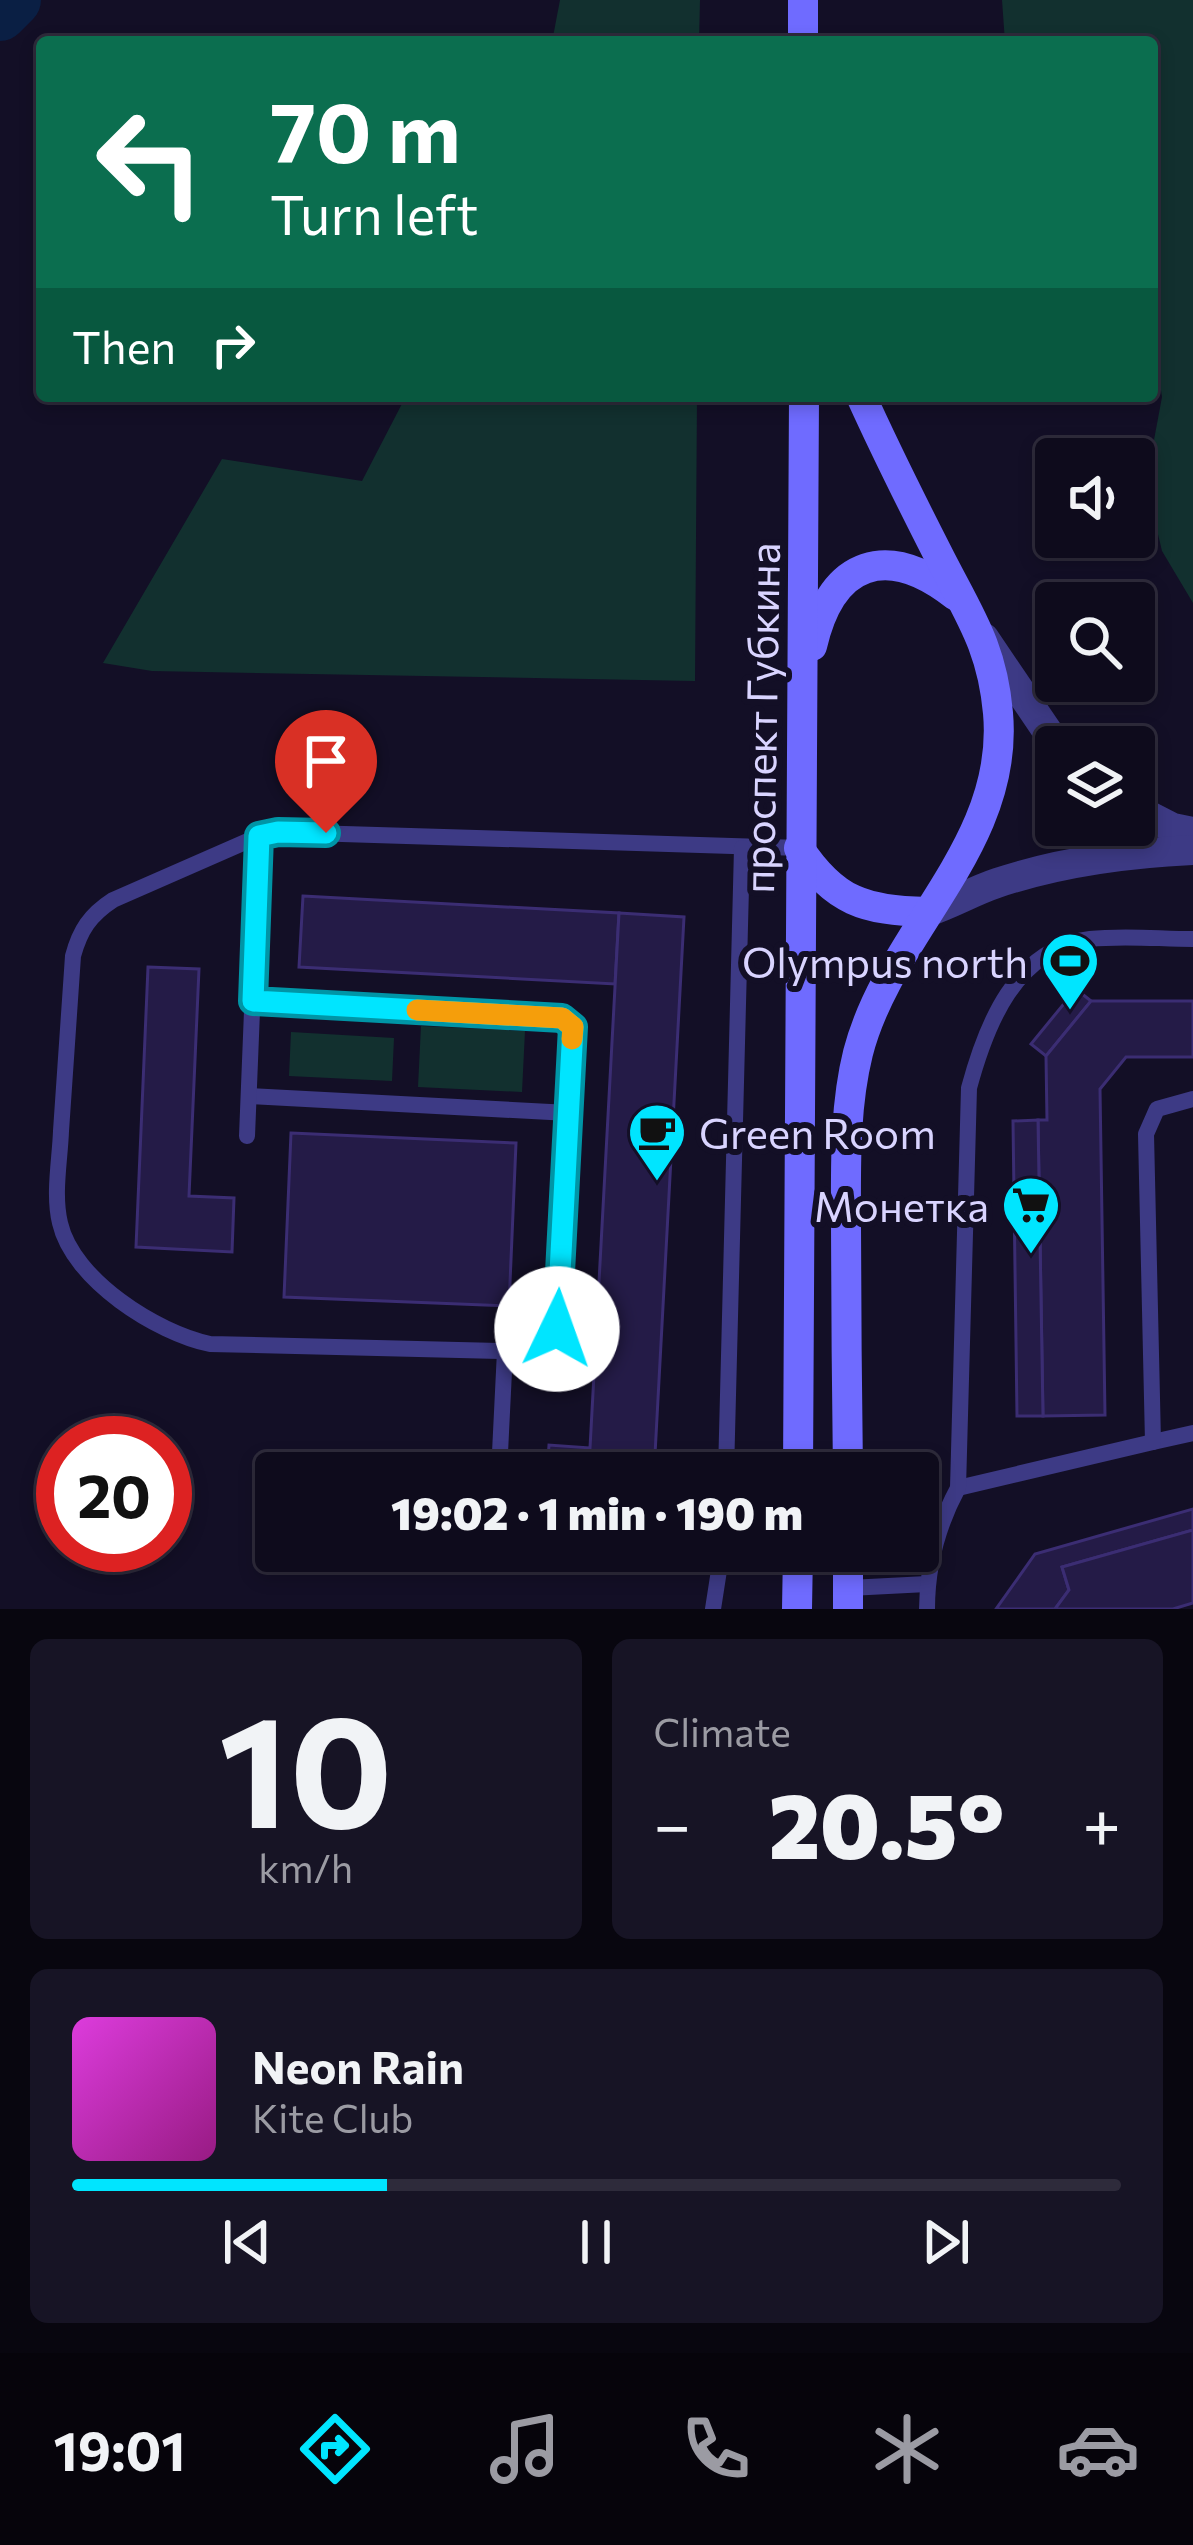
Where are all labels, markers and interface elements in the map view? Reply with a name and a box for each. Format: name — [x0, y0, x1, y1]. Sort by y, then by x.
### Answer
text: 70 m — [270, 78, 461, 180]
icon: left — [72, 84, 228, 240]
text: Turn left — [270, 180, 478, 246]
icon: right — [200, 312, 266, 378]
text: Then — [72, 318, 176, 373]
map controls — [1035, 438, 1155, 846]
button: sound — [1035, 438, 1155, 558]
street label: проспект Губкина — [731, 542, 789, 894]
button: search — [1035, 582, 1155, 702]
pin — [275, 710, 377, 833]
button: layers — [1035, 726, 1155, 846]
icon: arrive — [293, 728, 359, 794]
sports icon: Olympus north — [1039, 930, 1101, 1012]
place label: Olympus north — [742, 935, 1028, 987]
cafe icon: Green Room — [626, 1101, 688, 1183]
place label: Green Room — [699, 1106, 936, 1158]
supermarket icon: Монетка — [1000, 1174, 1062, 1256]
place label: Монетка — [814, 1179, 989, 1231]
position arrow — [494, 1266, 620, 1392]
speed limit sign: 20 — [36, 1416, 192, 1572]
text: 19:02 · 1 min · 190 m — [391, 1484, 803, 1539]
text: 10 — [219, 1669, 393, 1860]
text: Climate — [654, 1707, 791, 1755]
text: 20.5° — [769, 1767, 1005, 1878]
text: − — [654, 1782, 691, 1863]
text: + — [1082, 1782, 1121, 1863]
text: km/h — [258, 1843, 353, 1891]
text: Neon Rain — [252, 2038, 464, 2093]
text: Kite Club — [252, 2093, 413, 2141]
icon: previous — [214, 2209, 280, 2275]
icon: pause — [563, 2209, 629, 2275]
icon: next — [913, 2209, 979, 2275]
icon: directions — [293, 2407, 377, 2491]
icon: music — [483, 2407, 567, 2491]
icon: phone — [674, 2407, 758, 2491]
icon: climate — [865, 2407, 949, 2491]
icon: car — [1056, 2407, 1140, 2491]
text: 19:01 — [53, 2416, 186, 2482]

